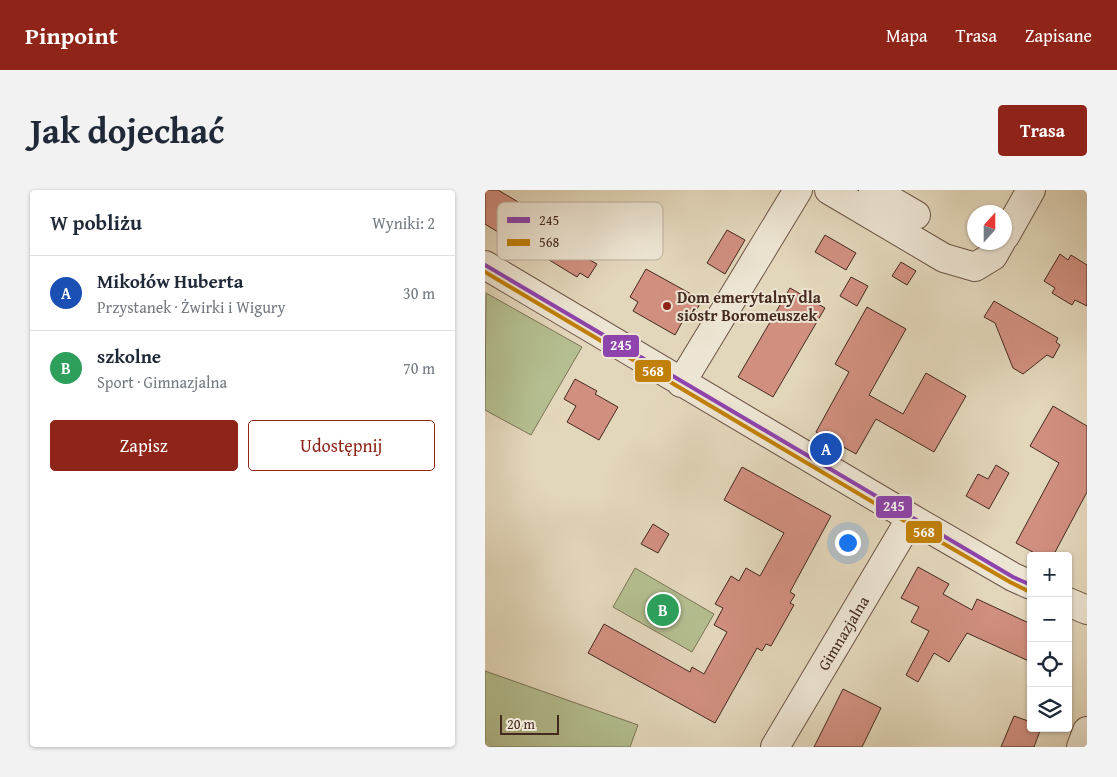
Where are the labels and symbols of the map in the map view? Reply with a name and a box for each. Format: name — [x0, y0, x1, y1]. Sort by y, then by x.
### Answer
legend — [497, 202, 663, 260]
north arrow — [967, 205, 1012, 250]
text: 245 — [539, 210, 559, 230]
text: 568 — [539, 232, 559, 252]
place label: Dom emerytalny dla sióstr Boromeuszek — [677, 285, 822, 327]
marker: Dom emerytalny dla sióstr Boromeuszek — [661, 300, 673, 312]
line badge: 245 — [602, 334, 640, 358]
text: 245 — [610, 335, 632, 355]
line badge: 568 — [634, 359, 672, 383]
text: 568 — [642, 361, 664, 381]
pin: A — [810, 430, 842, 468]
line badge: 245 — [875, 495, 913, 519]
text: 245 — [883, 496, 905, 516]
line badge: 568 — [905, 520, 943, 544]
text: 568 — [913, 522, 935, 542]
your location — [835, 530, 861, 556]
pin: B — [647, 591, 679, 629]
street label: Gimnazjalna — [811, 591, 875, 675]
scale bar — [500, 712, 559, 735]

